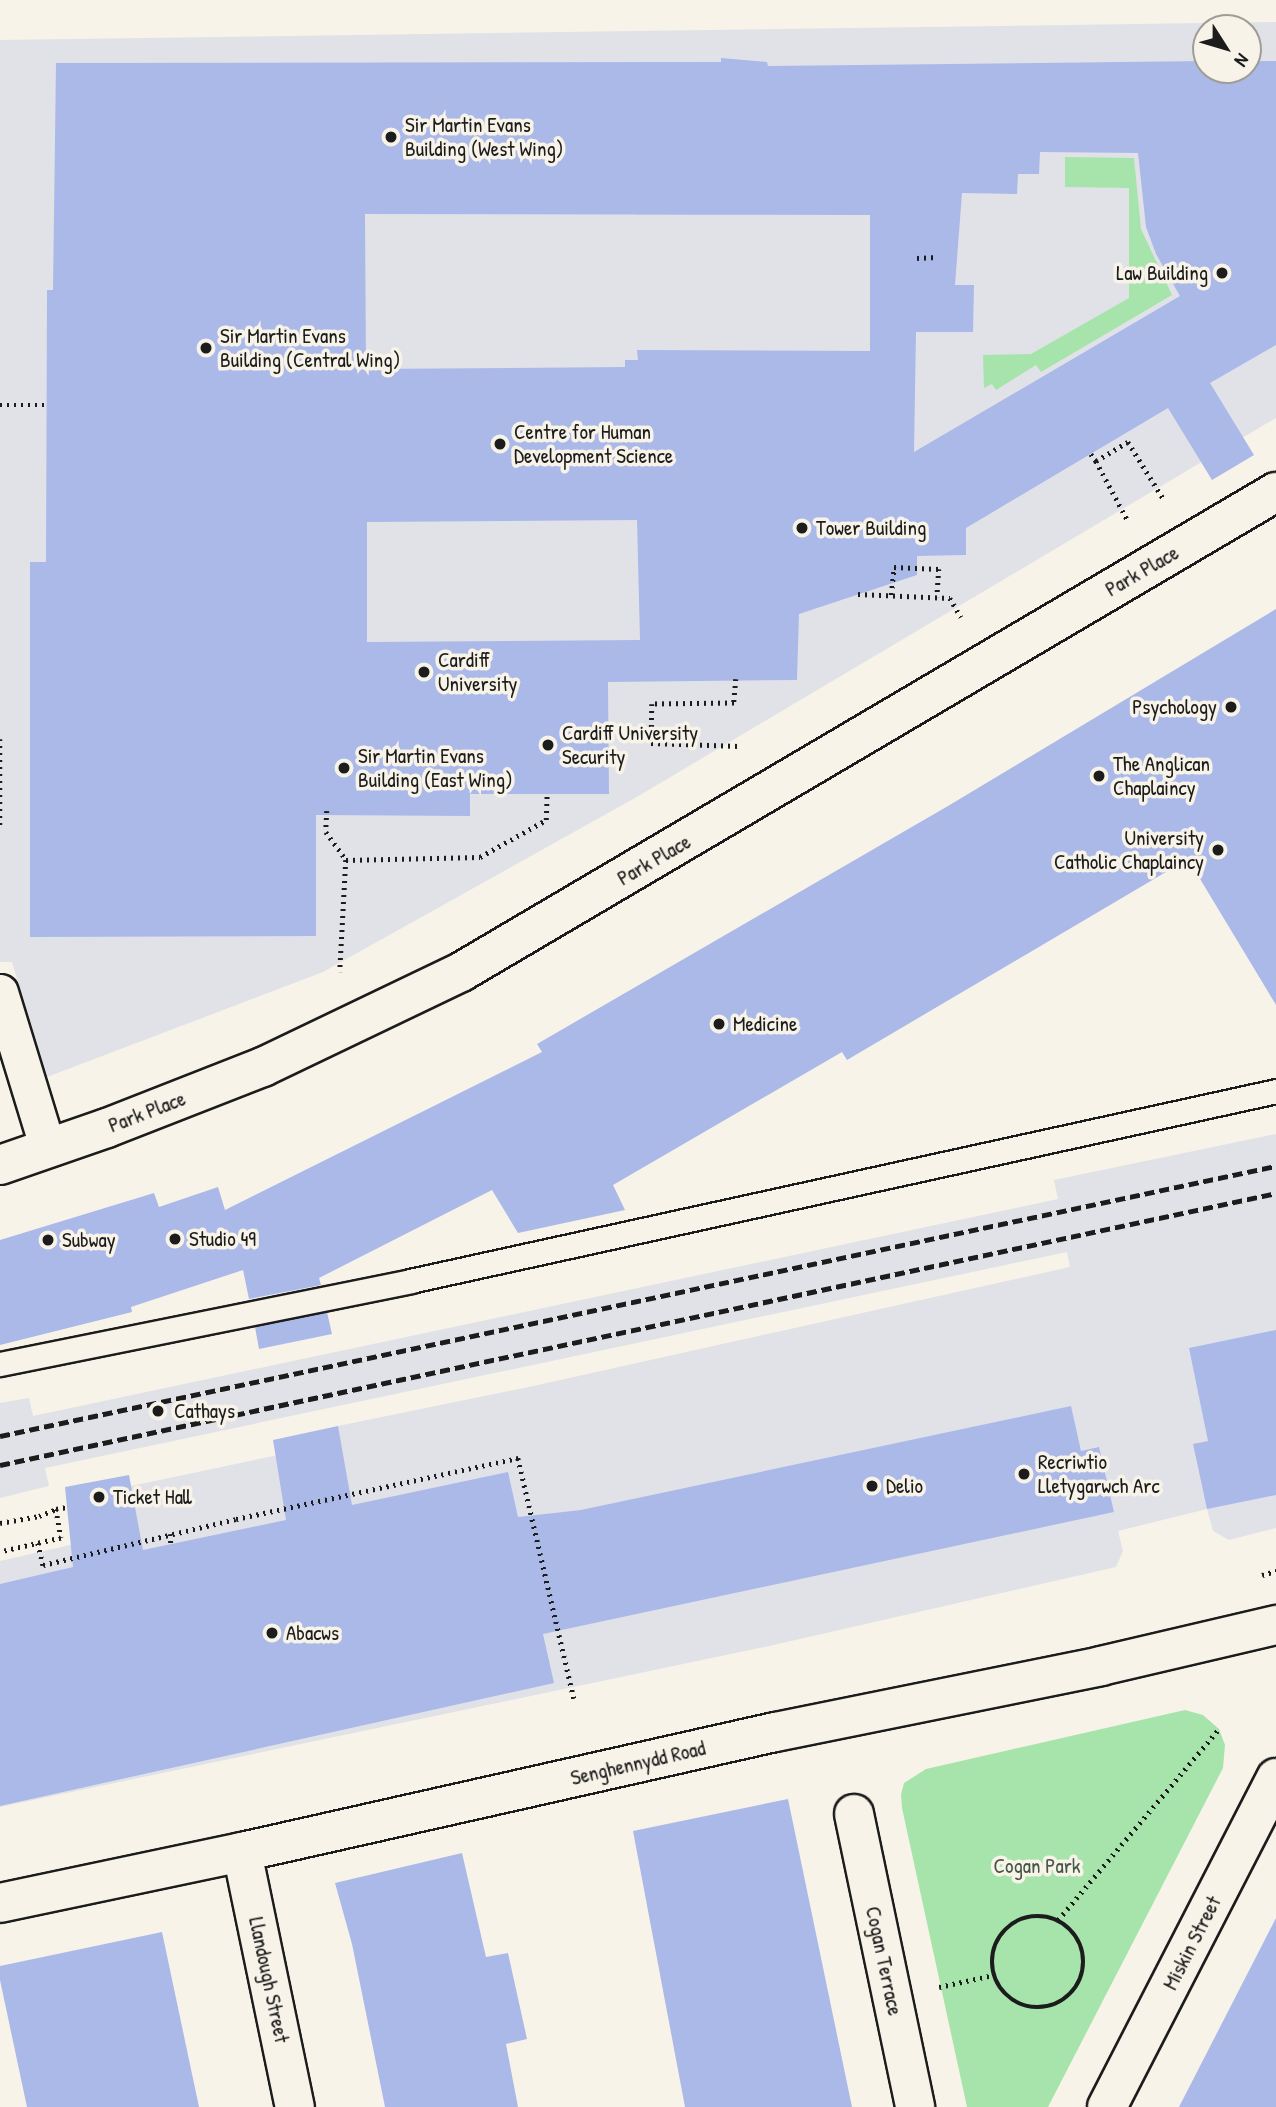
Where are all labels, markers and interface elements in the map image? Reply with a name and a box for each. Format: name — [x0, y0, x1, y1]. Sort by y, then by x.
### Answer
north arrow — [1192, 14, 1262, 84]
text: N — [1229, 49, 1256, 72]
place label: Sir Martin Evans Building (West Wing) — [405, 112, 563, 162]
marker: Sir Martin Evans Building (West Wing) — [383, 129, 399, 145]
place label: Law Building — [1116, 260, 1208, 286]
marker: Law Building — [1214, 265, 1230, 281]
place label: Sir Martin Evans Building (Central Wing) — [220, 323, 400, 373]
marker: Sir Martin Evans Building (Central Wing) — [198, 340, 214, 356]
place label: Centre for Human Development Science — [514, 419, 673, 469]
marker: Centre for Human Development Science — [492, 436, 508, 452]
place label: Tower Building — [816, 515, 926, 541]
marker: Tower Building — [794, 520, 810, 536]
street label: Park Place — [1101, 540, 1183, 602]
place label: Cardiff University — [438, 647, 517, 697]
marker: Cardiff University — [416, 664, 432, 680]
place label: Psychology — [1132, 694, 1217, 720]
marker: Psychology — [1223, 699, 1239, 715]
place label: Cardiff University Security — [562, 720, 698, 770]
marker: Cardiff University Security — [540, 737, 556, 753]
place label: Sir Martin Evans Building (East Wing) — [358, 743, 513, 793]
place label: The Anglican Chaplaincy — [1113, 751, 1210, 801]
marker: Sir Martin Evans Building (East Wing) — [336, 760, 352, 776]
marker: The Anglican Chaplaincy — [1091, 768, 1107, 784]
place label: University Catholic Chaplaincy — [1054, 825, 1204, 875]
street label: Park Place — [613, 829, 695, 891]
marker: University Catholic Chaplaincy — [1210, 842, 1226, 858]
place label: Medicine — [733, 1011, 797, 1037]
marker: Medicine — [711, 1016, 727, 1032]
street label: Park Place — [105, 1086, 189, 1138]
place label: Studio 49 — [189, 1226, 256, 1252]
place label: Subway — [62, 1227, 116, 1253]
marker: Studio 49 — [167, 1231, 183, 1247]
marker: Subway — [40, 1232, 56, 1248]
place label: Cathays — [174, 1398, 235, 1424]
marker: Cathays — [148, 1401, 168, 1421]
place label: Recriwtio Lletygarwch Arc — [1038, 1449, 1160, 1499]
marker: Recriwtio Lletygarwch Arc — [1016, 1466, 1032, 1482]
place label: Delio — [886, 1473, 923, 1499]
marker: Delio — [864, 1478, 880, 1494]
place label: Ticket Hall — [113, 1484, 192, 1510]
marker: Ticket Hall — [91, 1489, 107, 1505]
place label: Abacws — [286, 1620, 339, 1646]
marker: Abacws — [264, 1625, 280, 1641]
street label: Senghennydd Road — [568, 1735, 708, 1791]
park label: Cogan Park — [993, 1853, 1081, 1879]
street label: Miskin Street — [1158, 1892, 1226, 1994]
street label: Cogan Terrace — [860, 1904, 908, 2018]
street label: Llandough Street — [243, 1915, 295, 2045]

